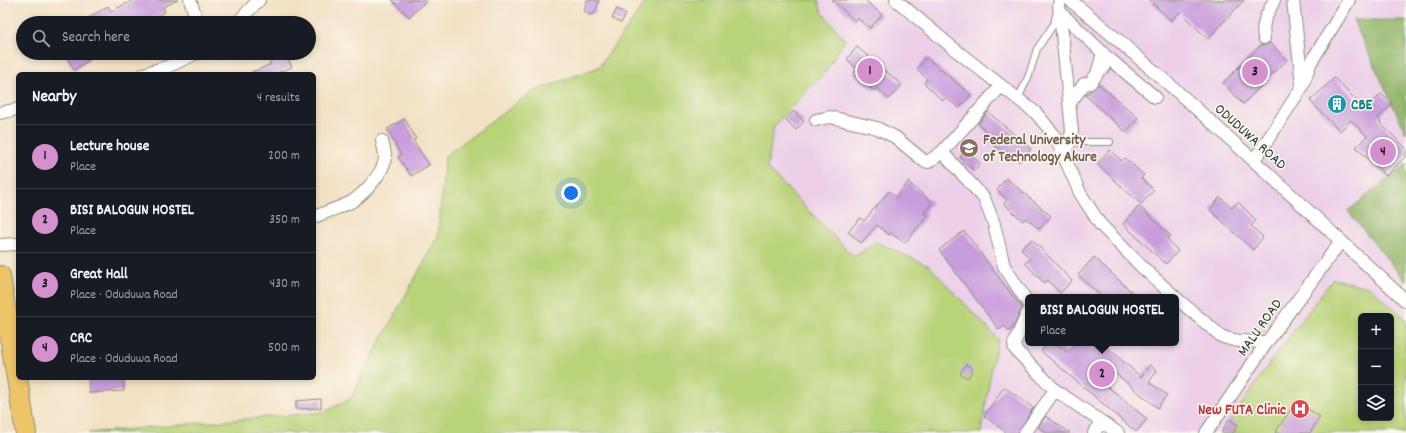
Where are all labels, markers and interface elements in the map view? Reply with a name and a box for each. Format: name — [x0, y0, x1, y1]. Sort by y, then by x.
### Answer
search box — [16, 16, 316, 60]
icon: search — [30, 27, 52, 49]
text: Search here — [62, 27, 130, 49]
pin: 1 — [857, 56, 883, 86]
pin: 3 — [1242, 57, 1268, 87]
text: Nearby — [32, 86, 76, 110]
text: 4 results — [257, 89, 300, 108]
building icon: CBE — [1326, 93, 1348, 115]
place label: CBE — [1351, 95, 1373, 117]
street label: ODUDUWA ROAD — [1209, 99, 1291, 176]
place label: Federal University of Technology Akure — [983, 130, 1097, 169]
text: Lecture house — [70, 136, 149, 158]
school or university icon: Federal University of Technology Akure — [958, 137, 980, 159]
pin: 4 — [1370, 137, 1396, 167]
text: 1 — [44, 147, 46, 166]
text: 200 m — [268, 147, 300, 166]
text: Place — [70, 158, 96, 177]
your location — [561, 183, 581, 203]
text: BISI BALOGUN HOSTEL — [70, 200, 194, 222]
text: 2 — [42, 211, 48, 230]
text: 350 m — [269, 211, 300, 230]
text: Place — [70, 222, 96, 241]
text: Great Hall — [70, 264, 128, 286]
text: 3 — [42, 275, 48, 294]
text: 430 m — [270, 275, 300, 294]
text: Place · Oduduwa Road — [70, 286, 178, 305]
popup — [1025, 294, 1179, 346]
street label: MALU ROAD — [1233, 295, 1289, 361]
text: BISI BALOGUN HOSTEL — [1040, 300, 1164, 322]
map controls — [1358, 313, 1394, 421]
button: + — [1358, 313, 1394, 349]
text: Place — [1040, 322, 1066, 341]
text: CRC — [70, 328, 92, 350]
text: 4 — [42, 339, 48, 358]
text: 500 m — [268, 339, 300, 358]
button: − — [1358, 349, 1394, 385]
text: Place · Oduduwa Road — [70, 350, 178, 369]
pin: 2 — [1089, 359, 1115, 389]
button: layers — [1358, 385, 1394, 421]
hospital icon: New FUTA Clinic — [1289, 398, 1311, 420]
place label: New FUTA Clinic — [1198, 400, 1286, 422]

